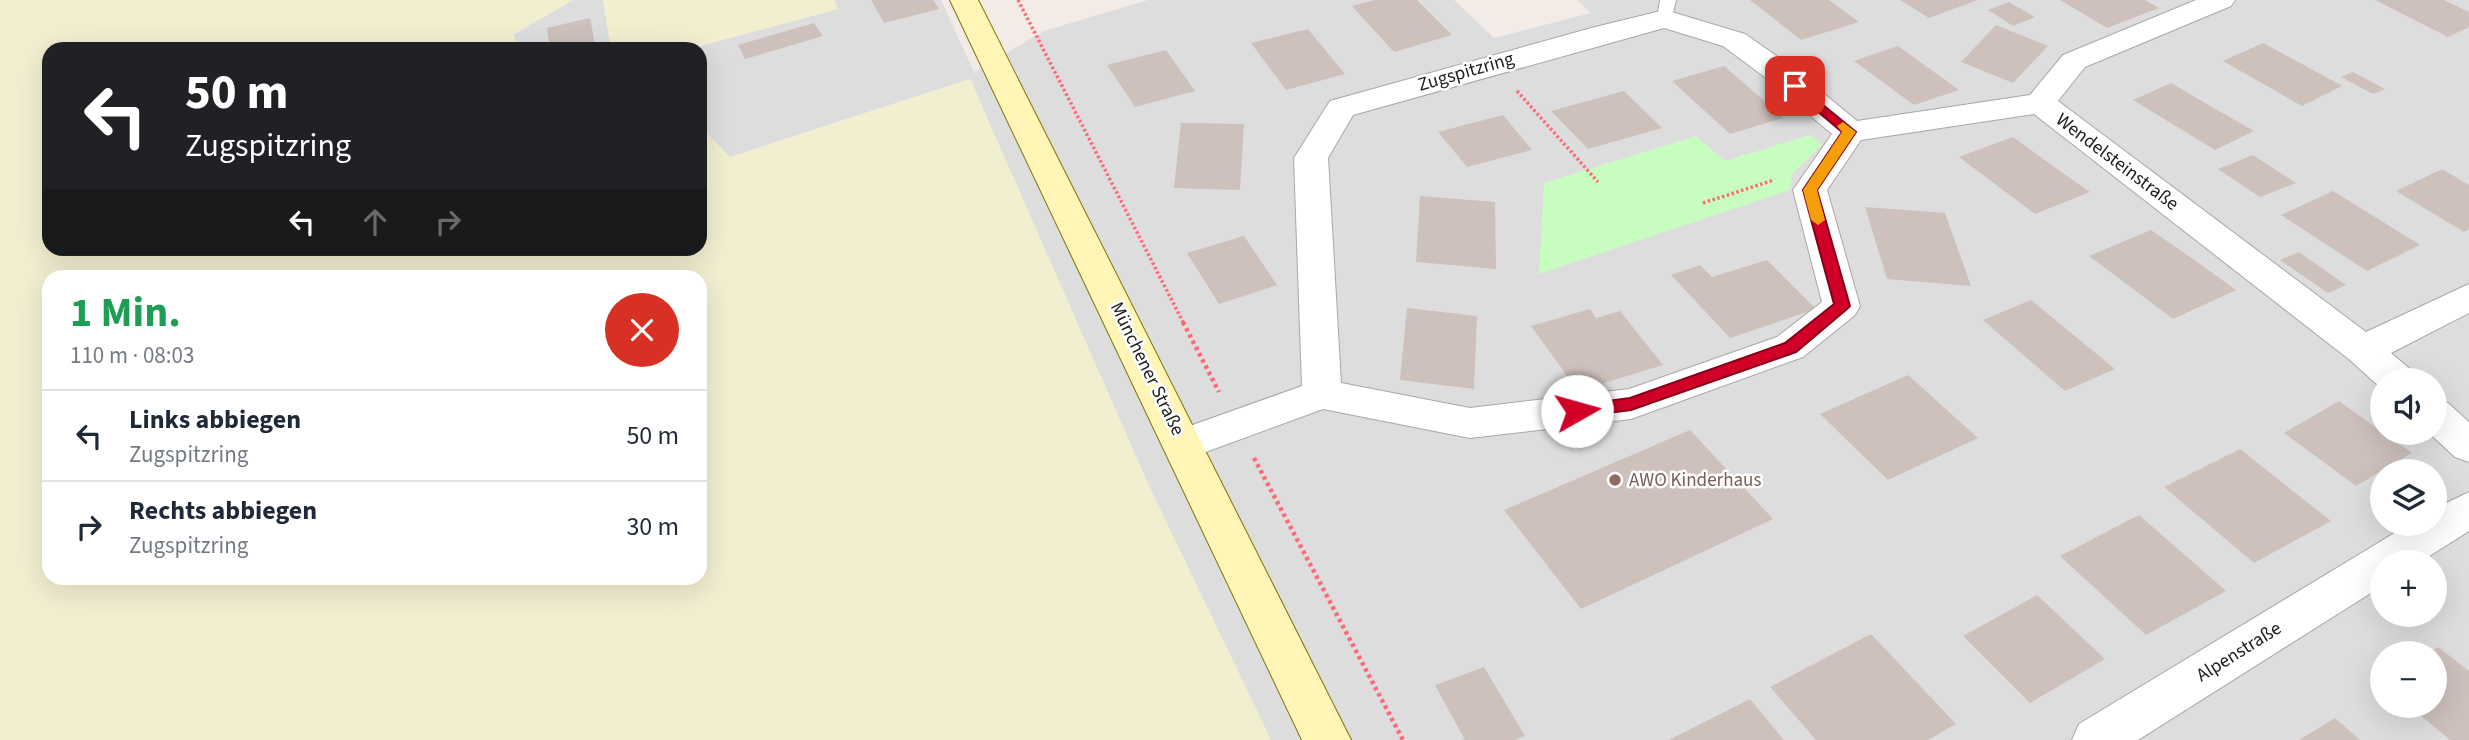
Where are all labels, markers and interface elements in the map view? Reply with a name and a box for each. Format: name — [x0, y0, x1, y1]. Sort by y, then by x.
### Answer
street label: Zugspitzring — [1415, 45, 1518, 99]
pin — [1765, 56, 1825, 116]
text: 50 m — [185, 58, 289, 128]
icon: arrive — [1776, 67, 1814, 105]
icon: left — [70, 70, 161, 161]
street label: Wendelsteinstraße — [2050, 107, 2184, 217]
text: Zugspitzring — [185, 123, 351, 169]
icon: left — [283, 203, 321, 241]
icon: ahead — [356, 203, 394, 241]
icon: right — [429, 203, 467, 241]
text: 1 Min. — [70, 283, 181, 343]
button: close — [605, 293, 679, 367]
street label: Münchener Straße — [1103, 298, 1191, 440]
text: 110 m · 08:03 — [70, 339, 194, 372]
map controls — [2370, 368, 2447, 718]
button: sound — [2370, 368, 2447, 445]
position arrow — [1540, 374, 1614, 448]
text: Links abbiegen — [129, 401, 301, 438]
icon: left — [70, 417, 108, 455]
text: 50 m — [626, 417, 679, 454]
text: Zugspitzring — [129, 438, 248, 471]
button: layers — [2370, 459, 2447, 536]
place label: AWO Kinderhaus — [1629, 467, 1761, 494]
marker: AWO Kinderhaus — [1607, 472, 1623, 488]
text: Rechts abbiegen — [129, 492, 317, 529]
icon: right — [70, 508, 108, 546]
text: 30 m — [626, 508, 679, 545]
text: Zugspitzring — [129, 529, 248, 562]
button: + — [2370, 550, 2447, 627]
street label: Alpenstraße — [2191, 615, 2287, 689]
button: − — [2370, 641, 2447, 718]

